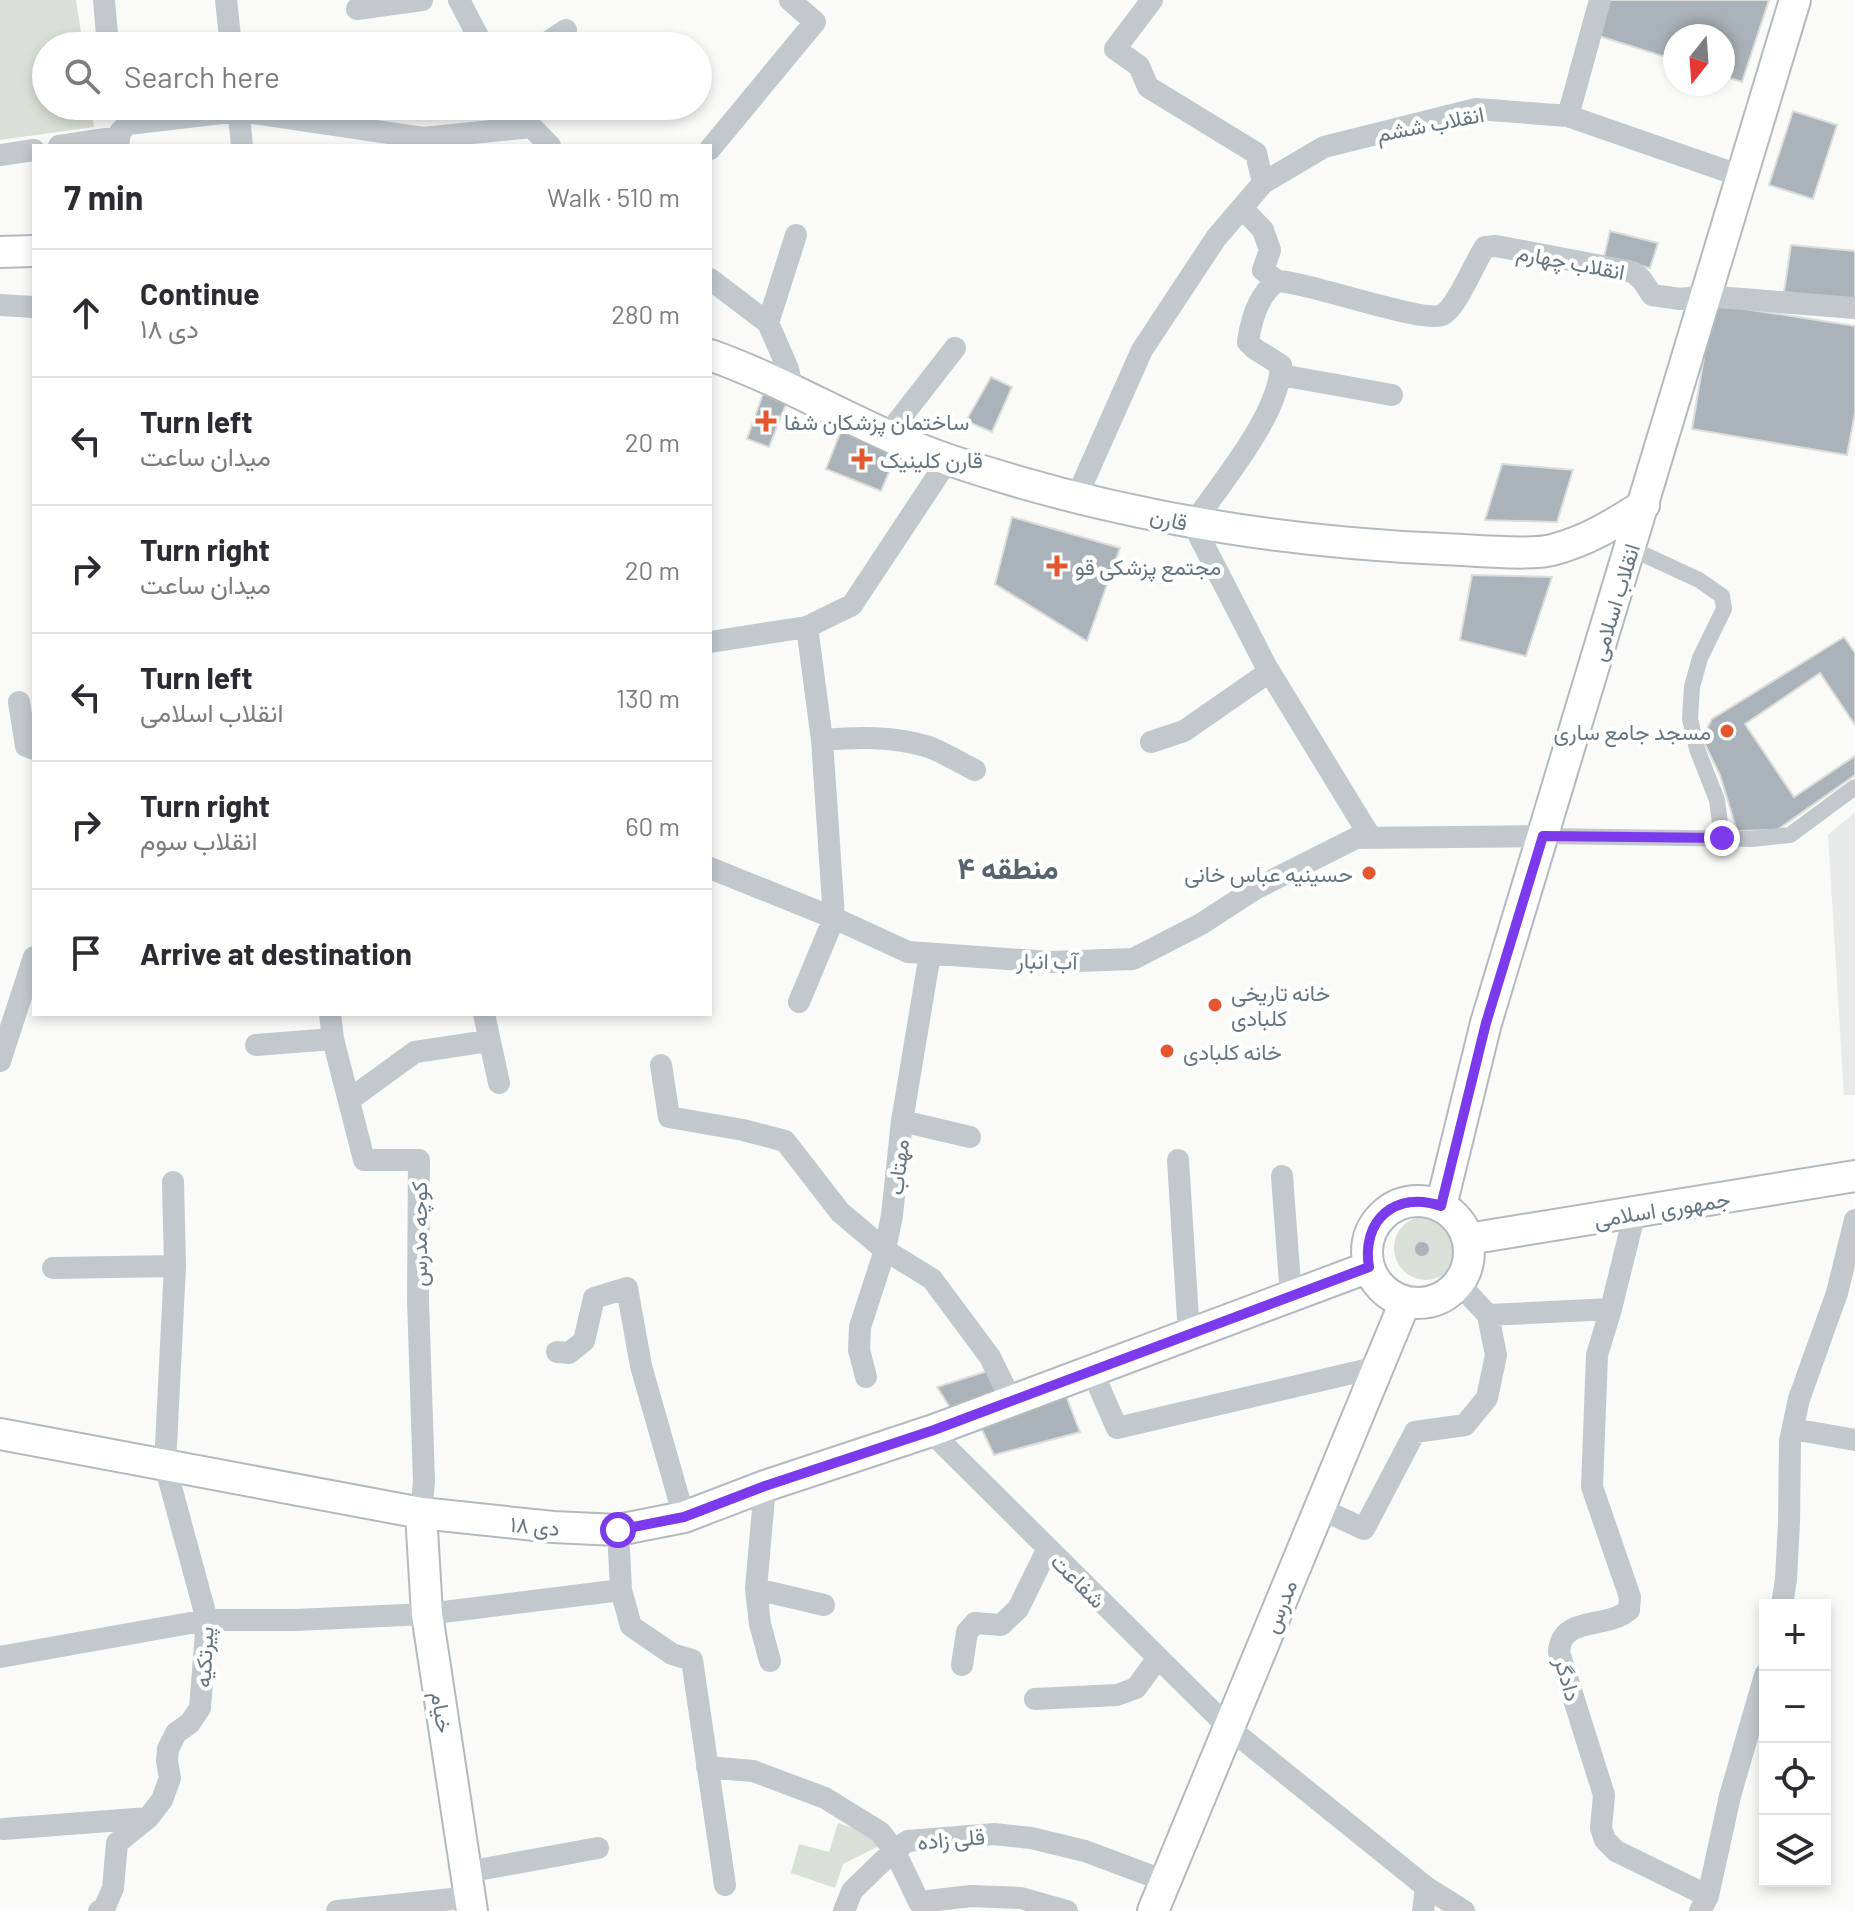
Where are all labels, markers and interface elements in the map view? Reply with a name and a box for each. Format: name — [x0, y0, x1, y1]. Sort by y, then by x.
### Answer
north arrow — [1663, 24, 1735, 96]
search box — [32, 32, 712, 120]
icon: search — [60, 54, 104, 98]
text: Search here — [124, 58, 280, 94]
street label: انقلاب ششم — [1374, 100, 1487, 149]
text: 7 min — [64, 176, 143, 217]
text: Walk · 510 m — [547, 181, 680, 212]
street label: انقلاب چهارم — [1514, 238, 1627, 287]
text: Continue — [140, 275, 260, 311]
icon: ahead — [64, 291, 108, 335]
text: 280 m — [611, 298, 680, 329]
text: ۱۸ دی — [140, 312, 199, 343]
text: Turn left — [140, 403, 253, 439]
place label: ساختمان پزشکان شفا — [784, 408, 969, 437]
marker: ساختمان پزشکان شفا — [755, 410, 777, 432]
icon: left — [64, 419, 108, 463]
text: 20 m — [625, 426, 680, 457]
text: میدان ساعت — [140, 440, 271, 471]
place label: قارن کلینیک — [880, 446, 983, 474]
marker: قارن کلینیک — [851, 448, 873, 470]
street label: قارن — [1147, 501, 1190, 537]
text: Turn right — [140, 531, 270, 567]
street label: انقلاب اسلامی — [1584, 540, 1646, 664]
icon: right — [64, 547, 108, 591]
place label: مجتمع پزشکی قو — [1075, 553, 1221, 582]
text: 20 m — [625, 554, 680, 585]
marker: مجتمع پزشکی قو — [1046, 555, 1068, 577]
text: میدان ساعت — [140, 568, 271, 599]
text: Turn left — [140, 659, 253, 695]
icon: left — [64, 675, 108, 719]
text: 130 m — [616, 682, 680, 713]
text: انقلاب اسلامی — [140, 696, 283, 727]
place label: مسجد جامع ساری — [1554, 718, 1711, 747]
marker: مسجد جامع ساری — [1718, 722, 1736, 740]
text: Turn right — [140, 787, 270, 823]
icon: right — [64, 803, 108, 847]
text: 60 m — [625, 810, 680, 841]
route end — [1704, 820, 1740, 856]
text: انقلاب سوم — [140, 824, 258, 855]
district label: منطقه ۴ — [957, 849, 1059, 885]
place label: حسینیه عباس خانی — [1184, 860, 1353, 888]
marker: حسینیه عباس خانی — [1360, 864, 1378, 882]
icon: arrive — [64, 931, 108, 975]
text: Arrive at destination — [140, 935, 412, 971]
street label: آب انبار — [1015, 946, 1080, 976]
place label: خانه تاریخی کلبادی — [1231, 979, 1330, 1032]
marker: خانه تاریخی کلبادی — [1206, 996, 1224, 1014]
place label: خانه کلبادی — [1183, 1038, 1282, 1066]
marker: خانه کلبادی — [1158, 1042, 1176, 1060]
street label: مهتاب — [881, 1138, 915, 1196]
street label: کوچه مدرس — [405, 1181, 434, 1287]
street label: جمهوری اسلامی — [1592, 1184, 1732, 1234]
street label: ۱۸ دی — [509, 1510, 561, 1542]
route start — [600, 1512, 636, 1548]
street label: شفاعت — [1046, 1547, 1112, 1613]
street label: مدرس — [1257, 1576, 1303, 1637]
map controls — [1759, 1599, 1831, 1887]
button: + — [1759, 1599, 1831, 1671]
street label: پیرتکیه — [188, 1626, 221, 1688]
street label: دادگر — [1548, 1653, 1588, 1704]
button: − — [1759, 1671, 1831, 1743]
street label: خیام — [424, 1689, 459, 1735]
button: locate — [1759, 1743, 1831, 1815]
button: layers — [1759, 1815, 1831, 1887]
street label: قلی زاده — [916, 1822, 986, 1856]

